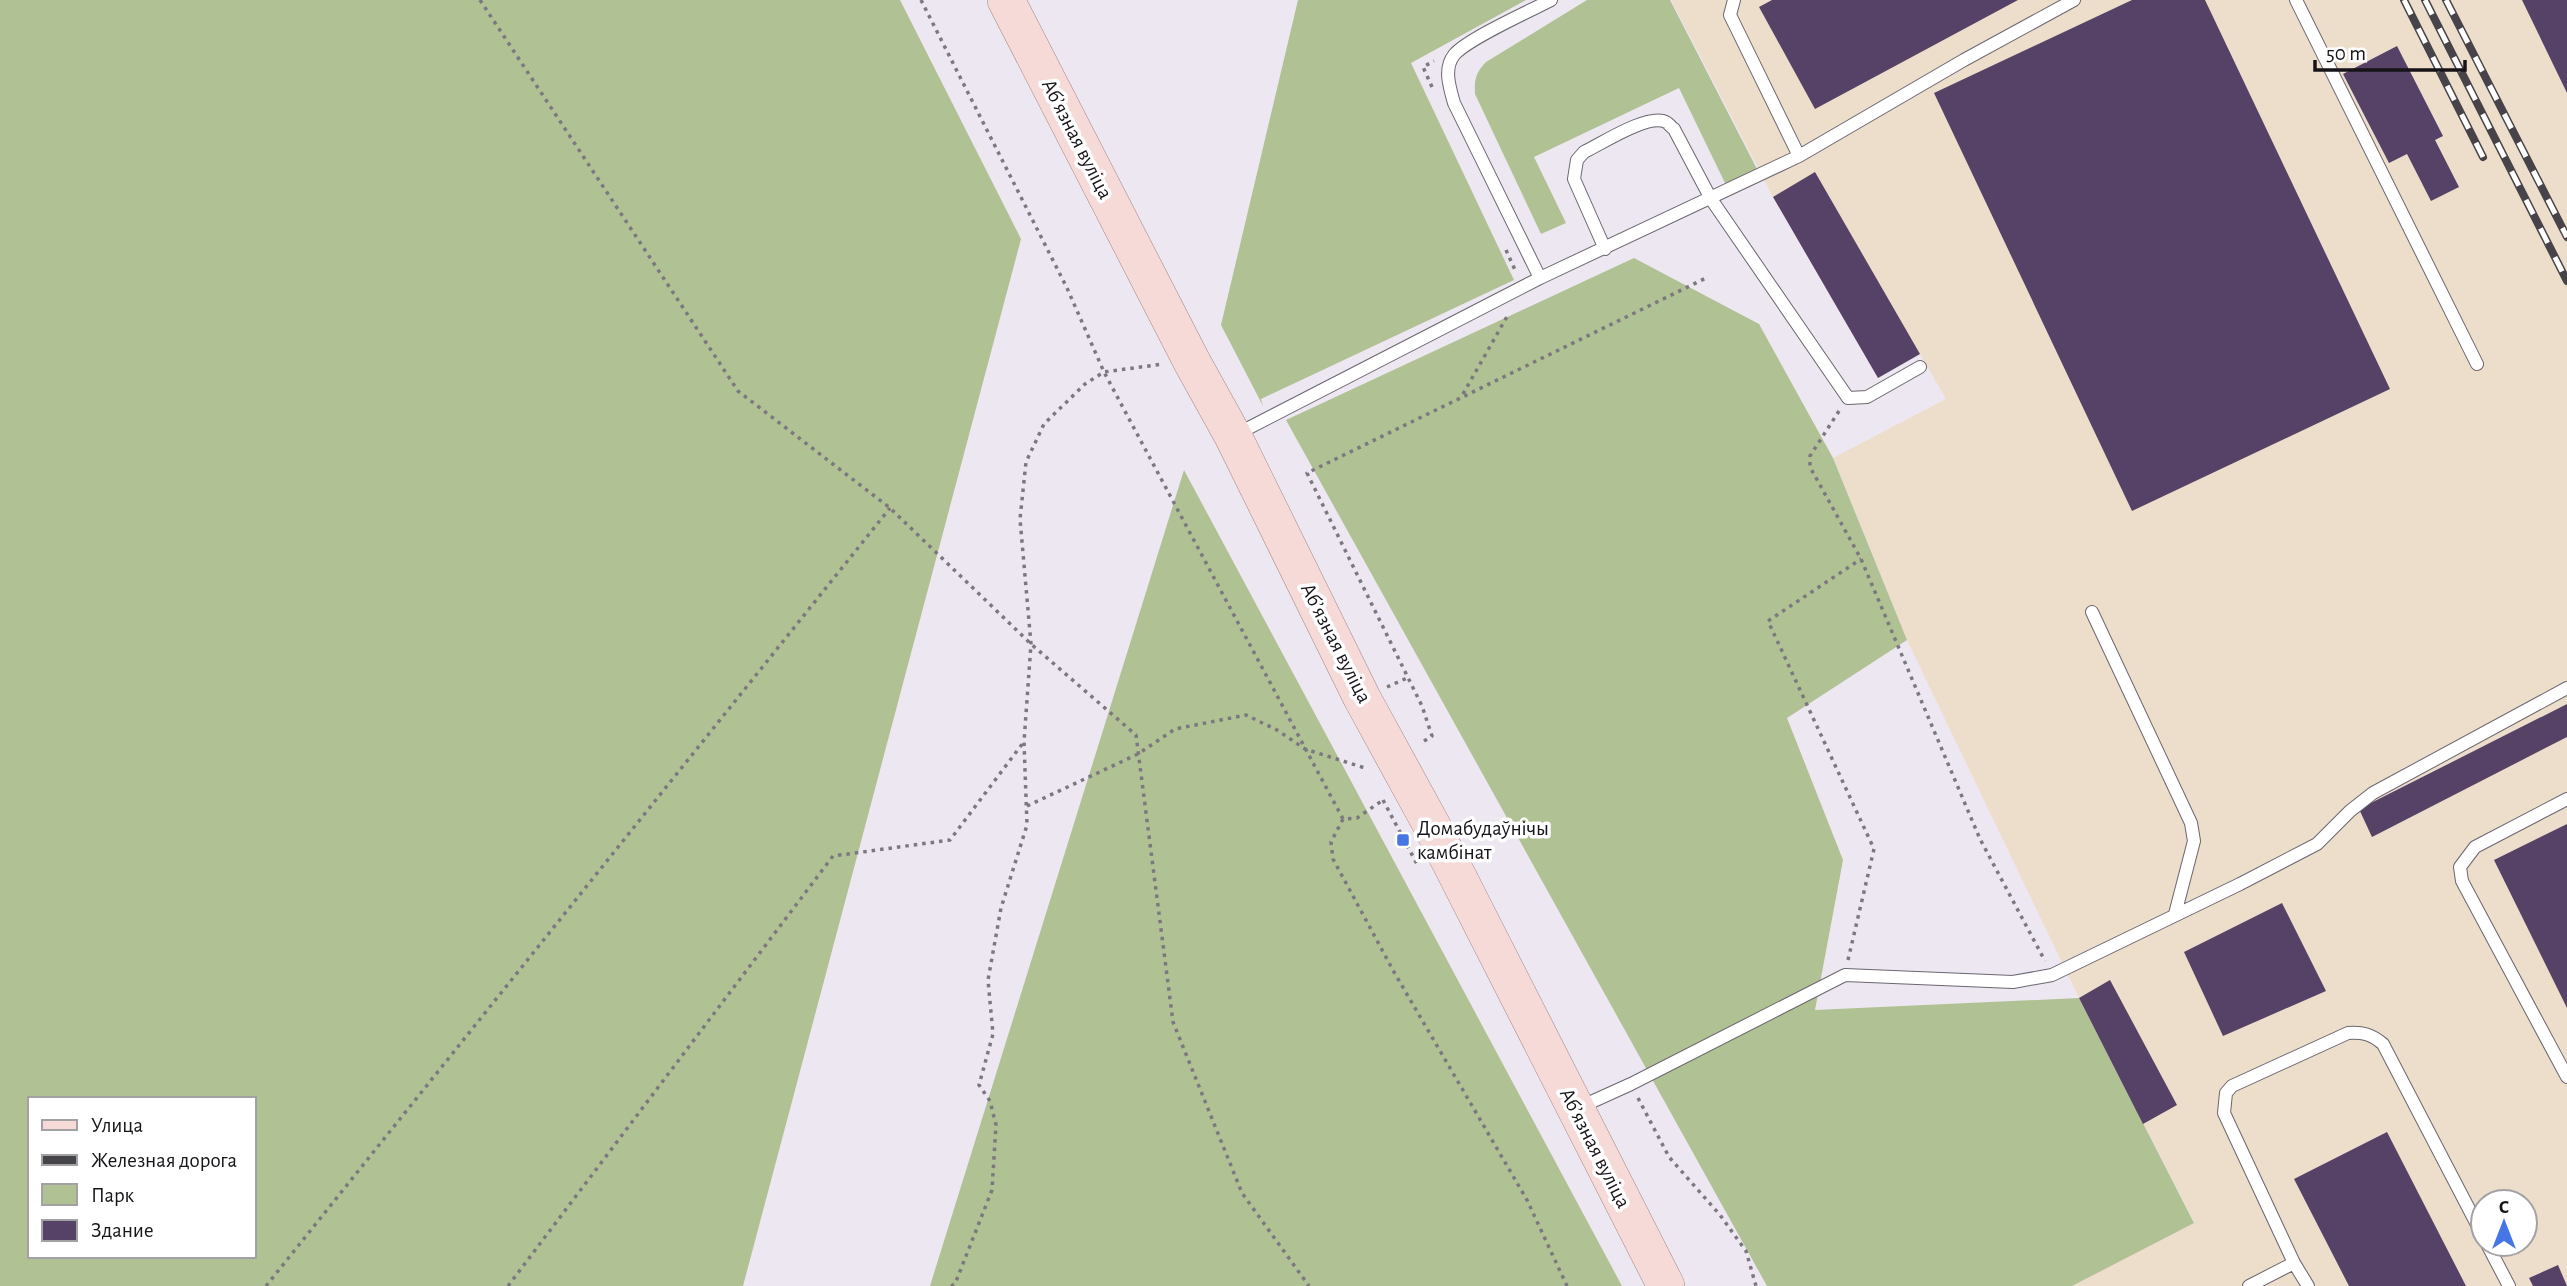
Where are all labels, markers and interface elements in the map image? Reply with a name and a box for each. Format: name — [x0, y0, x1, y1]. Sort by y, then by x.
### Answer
scale bar — [2315, 28, 2466, 72]
text: 50 m — [2326, 43, 2366, 64]
street label: Абʼязная вуліца — [1038, 76, 1116, 203]
street label: Абʼязная вуліца — [1297, 580, 1375, 707]
place label: Домабудаўнічы камбінат — [1417, 818, 1549, 863]
marker: Домабудаўнічы камбінат — [1395, 832, 1411, 848]
street label: Абʼязная вуліца — [1556, 1085, 1634, 1212]
legend — [28, 1097, 256, 1258]
text: Улица — [91, 1115, 144, 1136]
text: Железная дорога — [91, 1150, 238, 1171]
text: Парк — [91, 1185, 135, 1206]
north arrow — [2469, 1188, 2539, 1258]
text: С — [2499, 1198, 2509, 1217]
text: Здание — [91, 1220, 154, 1241]

